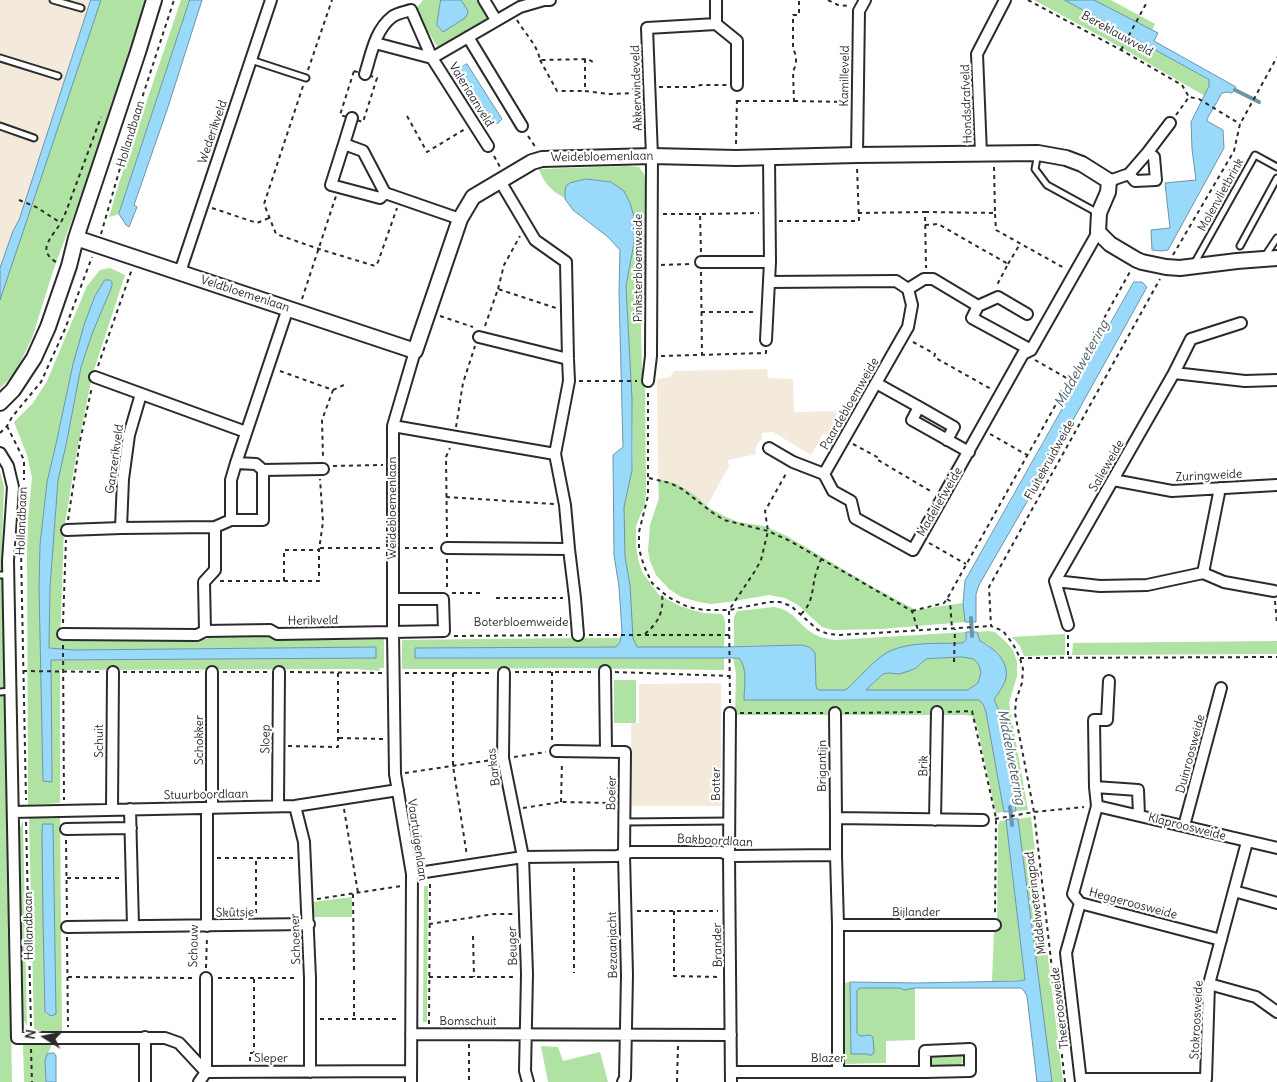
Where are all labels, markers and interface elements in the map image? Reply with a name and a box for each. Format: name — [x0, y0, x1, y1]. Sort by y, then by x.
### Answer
street label: Bereklauwveld — [1079, 8, 1155, 60]
street label: Akkerwindeveld — [628, 45, 646, 131]
street label: Kamilleveld — [837, 45, 853, 107]
street label: Valeriaanveld — [446, 60, 496, 130]
street label: Hondsdrafveld — [958, 64, 976, 144]
street label: Wederikveld — [195, 98, 231, 166]
street label: Hollandbaan — [114, 99, 148, 169]
street label: Weidebloemenlaan — [550, 149, 654, 165]
street label: Molenvlietbrink — [1195, 156, 1247, 234]
street label: Pinksterbloemweide — [632, 214, 646, 322]
street label: Veldbloemenlaan — [199, 273, 291, 315]
water label: Middelwetering — [1051, 318, 1113, 410]
street label: Paardebloemweide — [818, 355, 882, 453]
street label: Fluitekruidweide — [1022, 417, 1078, 503]
street label: Ganzerikveld — [103, 423, 127, 495]
street label: Salieweide — [1086, 438, 1128, 494]
street label: Weidebloemenlaan — [386, 457, 400, 559]
street label: Madeliefweide — [914, 465, 966, 539]
street label: Zuringweide — [1175, 467, 1243, 485]
street label: Hollandbaan — [14, 486, 30, 556]
street label: Herikveld — [288, 613, 338, 629]
street label: Boterbloemweide — [474, 616, 568, 630]
water label: Middelwetering — [994, 708, 1028, 806]
street label: Duinroosweide — [1174, 713, 1208, 795]
street label: Schokker — [193, 715, 207, 765]
street label: Schuit — [93, 724, 107, 758]
street label: Sloep — [259, 724, 273, 754]
street label: Brigantijn — [816, 740, 830, 792]
street label: Barkas — [485, 747, 503, 787]
street label: Brik — [917, 755, 931, 777]
street label: Botter — [710, 767, 724, 801]
street label: Boeier — [604, 775, 620, 811]
street label: Stuurboordlaan — [164, 787, 248, 803]
street label: Vaartuigenlaan — [404, 798, 430, 882]
street label: Klaproosweide — [1147, 810, 1227, 844]
street label: Bakboordlaan — [677, 832, 753, 850]
street label: Middelweteringpad — [1023, 851, 1049, 955]
street label: Heggeroosweide — [1087, 885, 1179, 923]
street label: Hollandbaan — [21, 891, 37, 961]
street label: Skûtsje — [216, 905, 254, 921]
street label: Bijlander — [892, 906, 940, 920]
street label: Bezaanjacht — [605, 911, 621, 979]
street label: Schoener — [288, 913, 304, 965]
street label: Brander — [710, 922, 726, 968]
street label: Schouw — [186, 924, 202, 968]
street label: Beuger — [505, 926, 521, 966]
street label: Theeroosweide — [1048, 966, 1072, 1050]
street label: Stokroosweide — [1188, 980, 1206, 1060]
north arrow — [20, 1012, 70, 1062]
street label: Bomschuit — [439, 1015, 497, 1029]
text: N — [21, 1028, 40, 1041]
street label: Sleper — [254, 1052, 288, 1066]
street label: Blazer — [811, 1052, 845, 1066]

